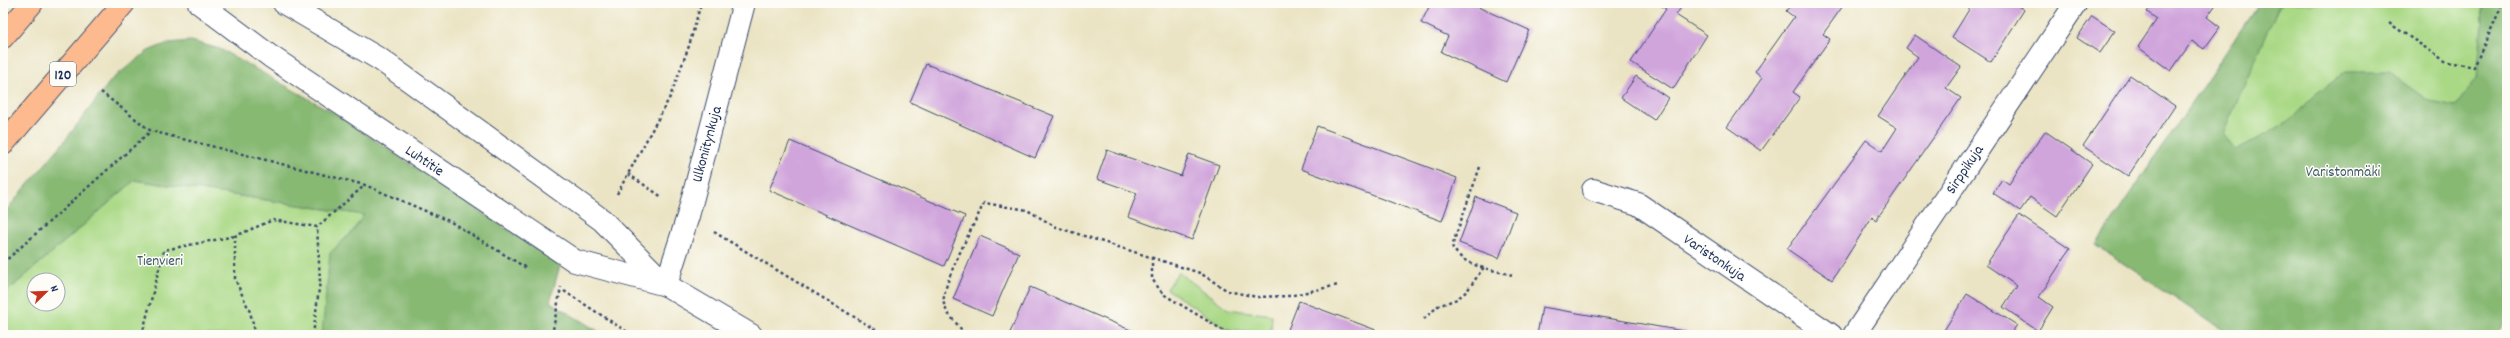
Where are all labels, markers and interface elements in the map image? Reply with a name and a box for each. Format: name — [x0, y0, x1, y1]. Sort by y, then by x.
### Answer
road number: 120 — [50, 62, 76, 86]
street label: Ulkoniitynkuja — [687, 103, 729, 185]
street label: Sirppikuja — [1941, 140, 1991, 199]
street label: Luhtitie — [400, 141, 448, 183]
park label: Varistonmäki — [2306, 162, 2381, 184]
street label: Varistonkuja — [1678, 230, 1751, 288]
park label: Tienvieri — [137, 251, 183, 273]
north arrow — [26, 272, 66, 312]
text: N — [45, 283, 62, 295]

